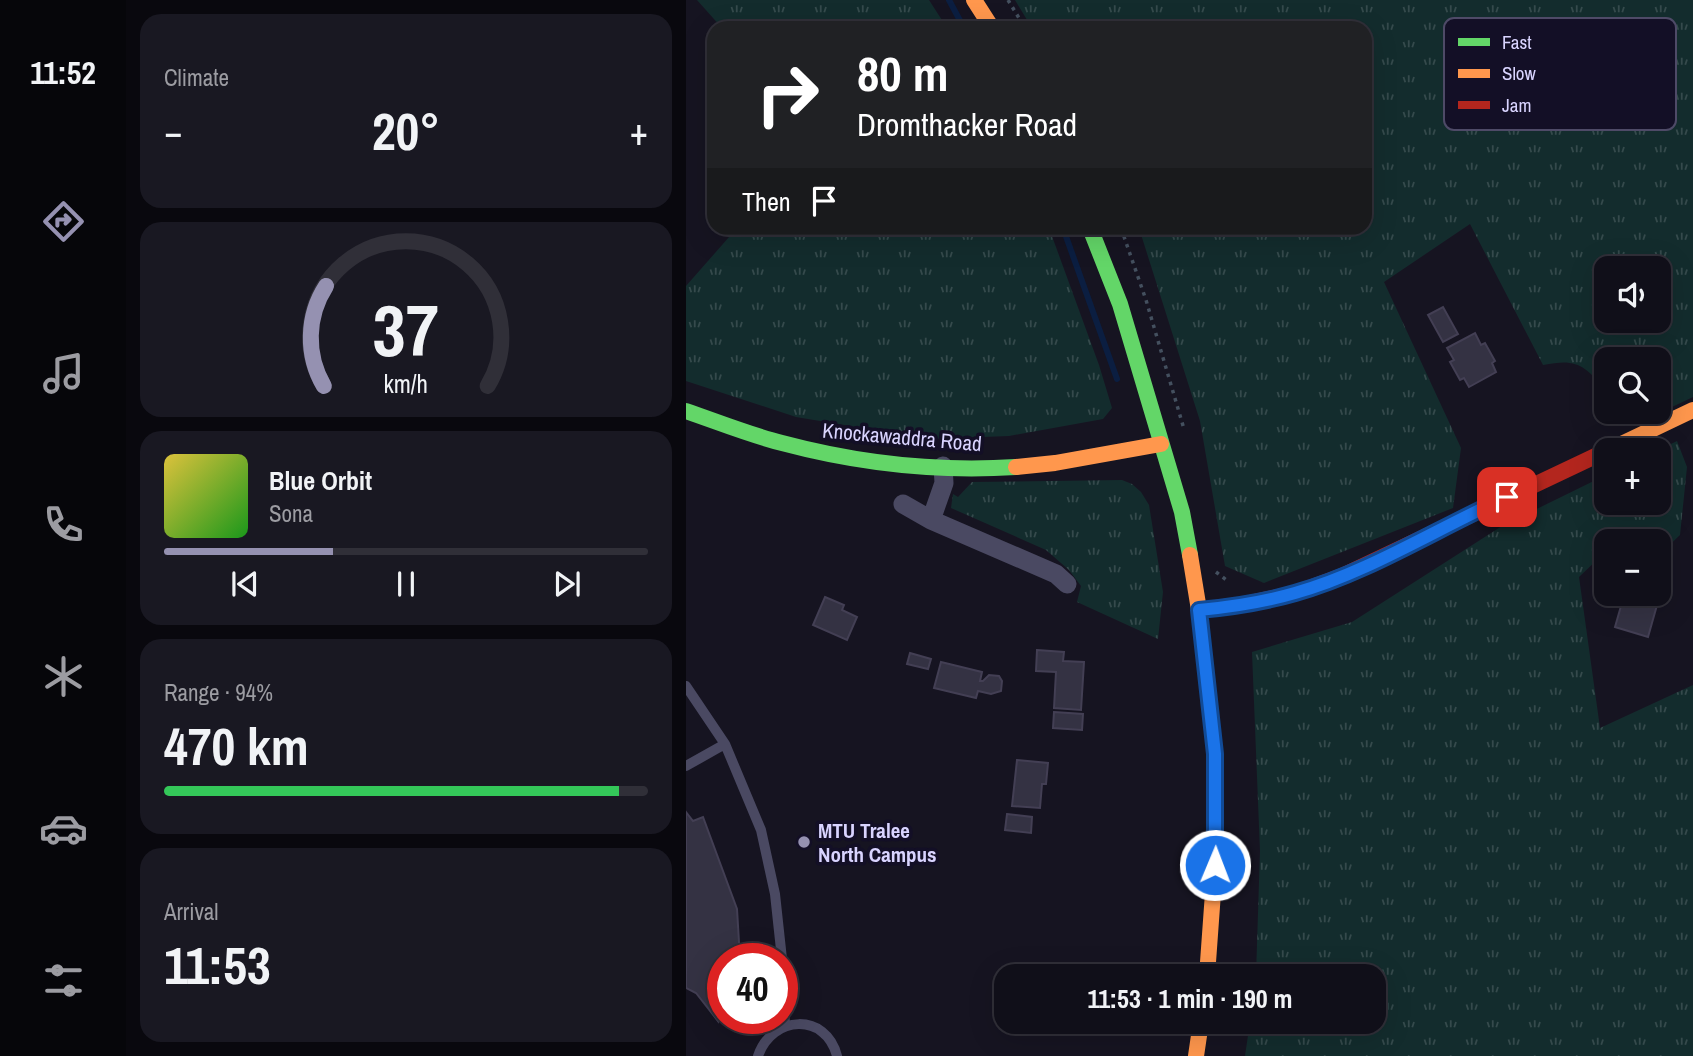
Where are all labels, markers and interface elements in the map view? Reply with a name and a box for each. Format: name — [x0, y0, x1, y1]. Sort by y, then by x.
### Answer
legend — [1444, 18, 1676, 130]
text: Fast — [1502, 29, 1532, 55]
text: 80 m — [857, 40, 949, 106]
icon: right — [742, 49, 833, 140]
text: 11:52 — [30, 51, 96, 94]
text: Slow — [1502, 60, 1537, 86]
text: Climate — [164, 62, 229, 93]
text: Jam — [1502, 92, 1531, 118]
text: 20° — [372, 96, 440, 166]
text: Dromthacker Road — [857, 103, 1077, 146]
text: − — [164, 106, 182, 157]
text: + — [630, 106, 648, 157]
icon: arrive — [805, 182, 843, 220]
text: Then — [742, 184, 791, 219]
icon: directions — [39, 197, 88, 246]
map controls — [1594, 256, 1671, 606]
button: sound — [1594, 256, 1671, 333]
text: 37 — [373, 281, 439, 379]
button: search — [1594, 347, 1671, 424]
icon: music — [39, 349, 88, 398]
text: km/h — [384, 366, 428, 400]
street label: Knockawaddra Road — [821, 416, 983, 458]
button: + — [1594, 438, 1671, 515]
text: Blue Orbit — [269, 463, 372, 498]
pin — [1477, 467, 1537, 527]
icon: arrive — [1488, 478, 1526, 516]
text: Sona — [269, 498, 313, 529]
icon: phone — [39, 500, 88, 549]
button: − — [1594, 529, 1671, 606]
icon: previous — [226, 565, 264, 603]
icon: pause — [387, 565, 425, 603]
icon: next — [548, 565, 586, 603]
icon: climate — [39, 652, 88, 701]
text: Range · 94% — [164, 677, 273, 708]
text: 470 km — [164, 711, 309, 781]
icon: car — [39, 804, 88, 853]
place label: MTU Tralee North Campus — [818, 816, 937, 869]
position arrow — [1178, 828, 1252, 902]
marker: MTU Tralee North Campus — [796, 834, 812, 850]
text: Arrival — [164, 896, 219, 927]
text: 11:53 — [164, 930, 271, 1000]
speed limit sign: 40 — [707, 943, 798, 1034]
icon: filters — [39, 956, 88, 1005]
text: 11:53 · 1 min · 190 m — [1087, 981, 1293, 1016]

